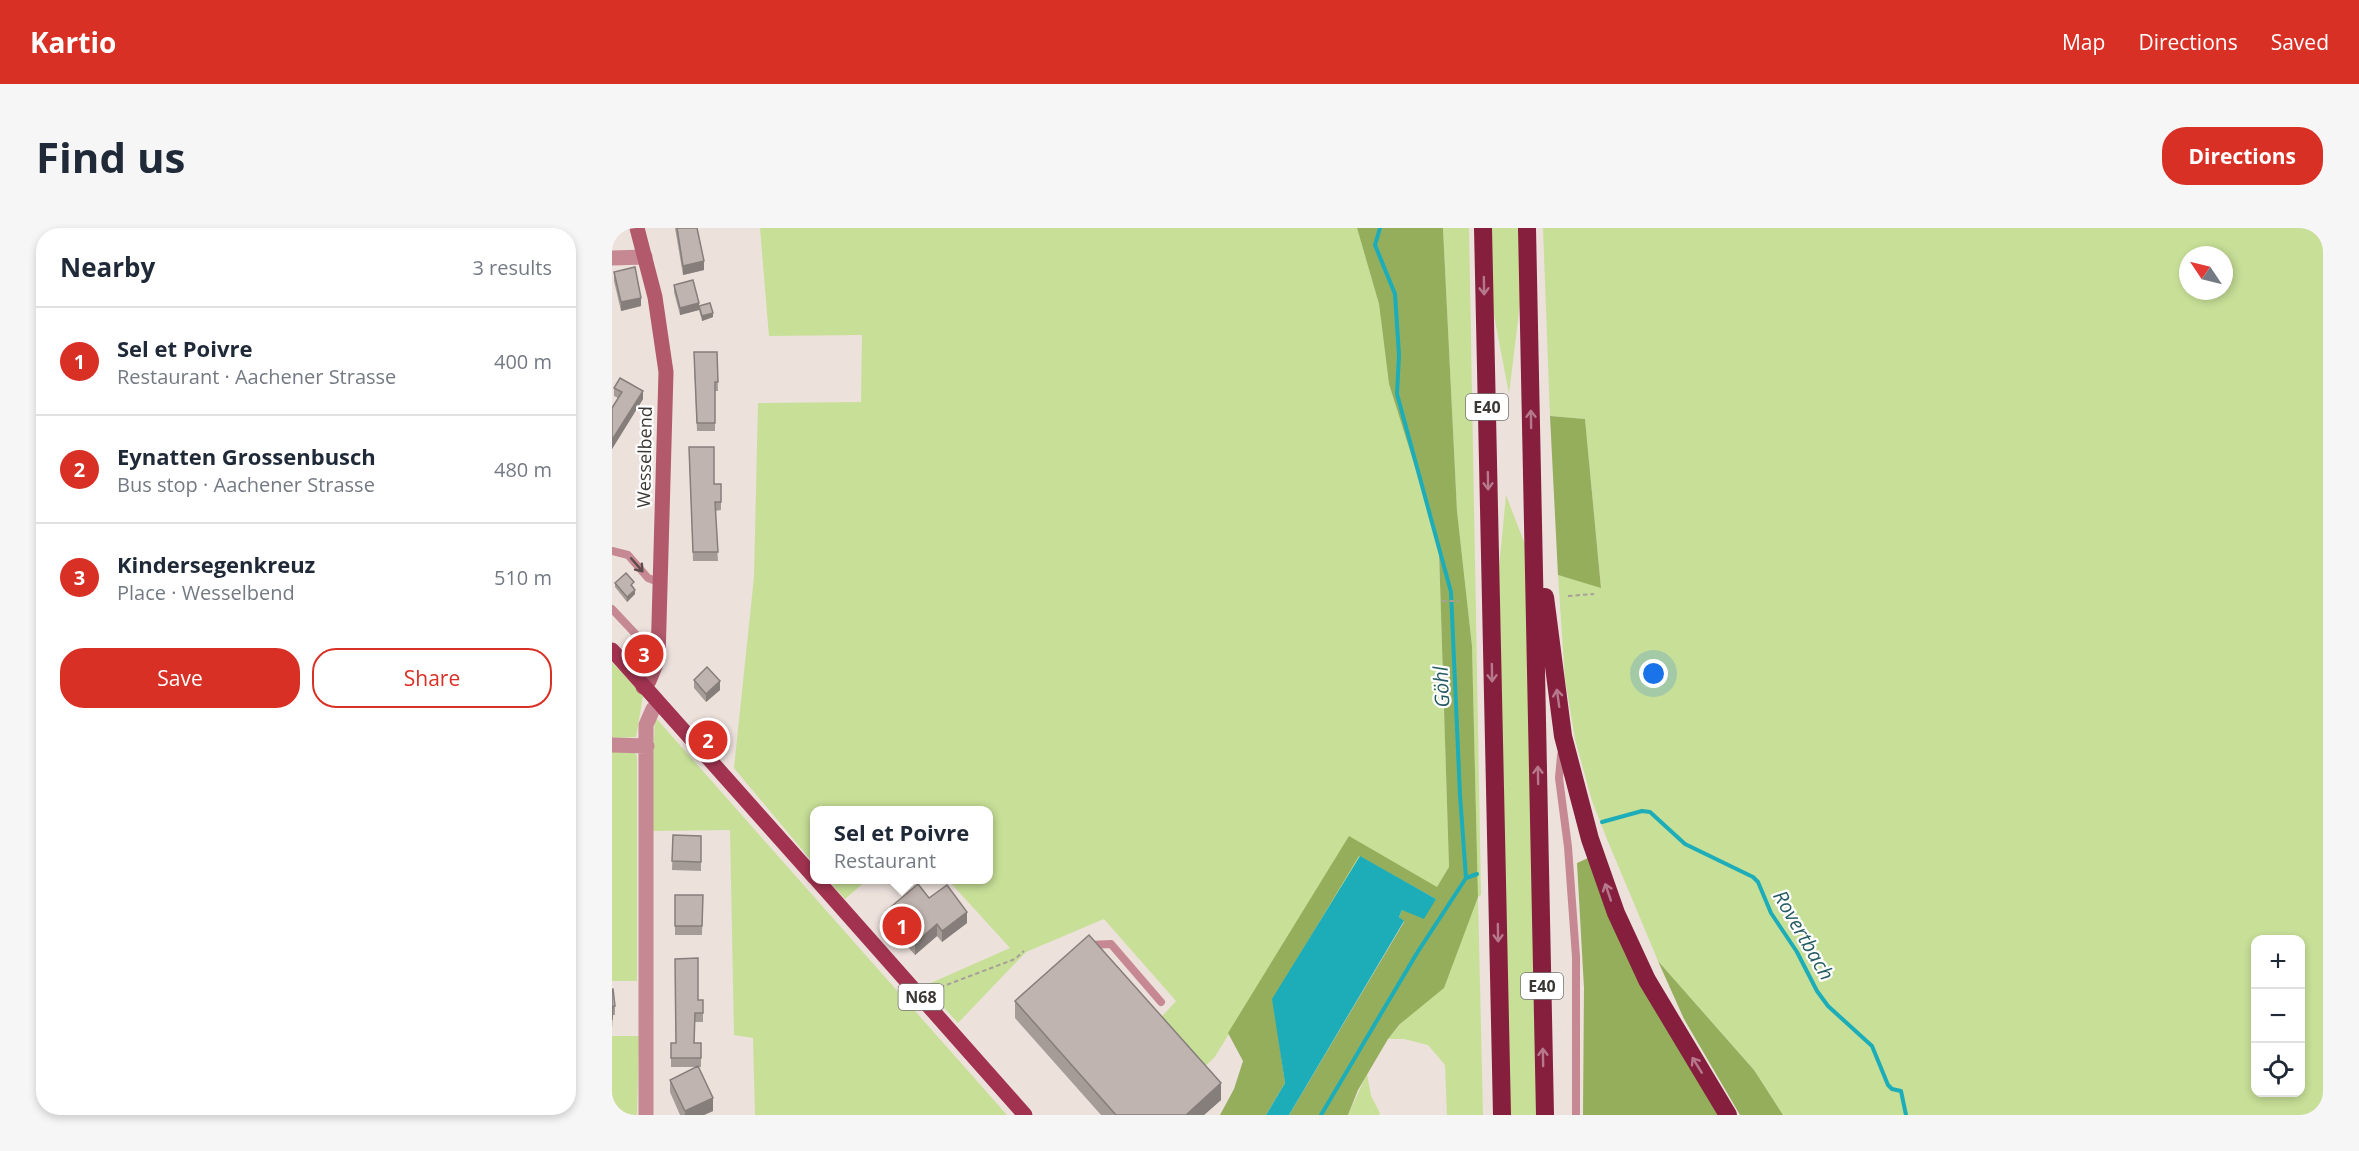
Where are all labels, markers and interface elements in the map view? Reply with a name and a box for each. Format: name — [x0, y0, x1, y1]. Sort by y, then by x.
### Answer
text: Kartio — [30, 23, 116, 61]
text: Map — [2062, 28, 2105, 56]
text: Directions — [2138, 28, 2238, 56]
text: Saved — [2271, 28, 2329, 56]
button: Directions — [2162, 127, 2323, 185]
text: Find us — [36, 128, 185, 185]
north arrow — [2179, 246, 2233, 300]
text: Nearby — [60, 249, 155, 285]
text: 3 results — [472, 254, 552, 281]
one-way arrow — [1479, 276, 1490, 296]
text: Sel et Poivre — [117, 333, 252, 363]
text: 1 — [74, 348, 85, 375]
text: 400 m — [494, 348, 552, 375]
text: Restaurant · Aachener Strasse — [117, 363, 396, 390]
road number: E40 — [1466, 394, 1508, 420]
street label: Wesselbend — [631, 406, 657, 508]
one-way arrow — [1525, 409, 1536, 429]
text: Eynatten Grossenbusch — [117, 441, 376, 471]
text: 2 — [74, 456, 85, 483]
text: 480 m — [494, 456, 552, 483]
text: Bus stop · Aachener Strasse — [117, 471, 375, 498]
one-way arrow — [1483, 471, 1494, 491]
text: Kindersegenkreuz — [117, 549, 315, 579]
one-way arrow — [630, 557, 644, 572]
text: 3 — [74, 564, 85, 591]
text: 510 m — [494, 564, 552, 591]
text: Place · Wesselbend — [117, 579, 295, 606]
pin: 3 — [624, 632, 663, 676]
button: Save — [60, 648, 300, 708]
button: Share — [312, 648, 552, 708]
your location — [1639, 659, 1668, 688]
one-way arrow — [1487, 663, 1498, 683]
water label: Göhl — [1426, 665, 1456, 708]
one-way arrow — [1552, 688, 1563, 708]
pin: 2 — [688, 718, 728, 762]
one-way arrow — [1532, 766, 1544, 786]
popup — [810, 806, 993, 884]
text: Sel et Poivre — [834, 817, 969, 847]
text: Restaurant — [834, 847, 936, 874]
one-way arrow — [1602, 883, 1613, 902]
water label: Rovertbach — [1767, 885, 1841, 985]
pin: 1 — [882, 904, 922, 948]
one-way arrow — [1492, 922, 1504, 942]
map controls — [2251, 935, 2305, 1097]
button: + — [2251, 935, 2305, 989]
road number: E40 — [1521, 973, 1563, 999]
road number: N68 — [898, 984, 944, 1010]
button: − — [2251, 989, 2305, 1043]
button: locate — [2251, 1043, 2305, 1097]
one-way arrow — [1538, 1047, 1549, 1067]
one-way arrow — [1691, 1057, 1703, 1074]

